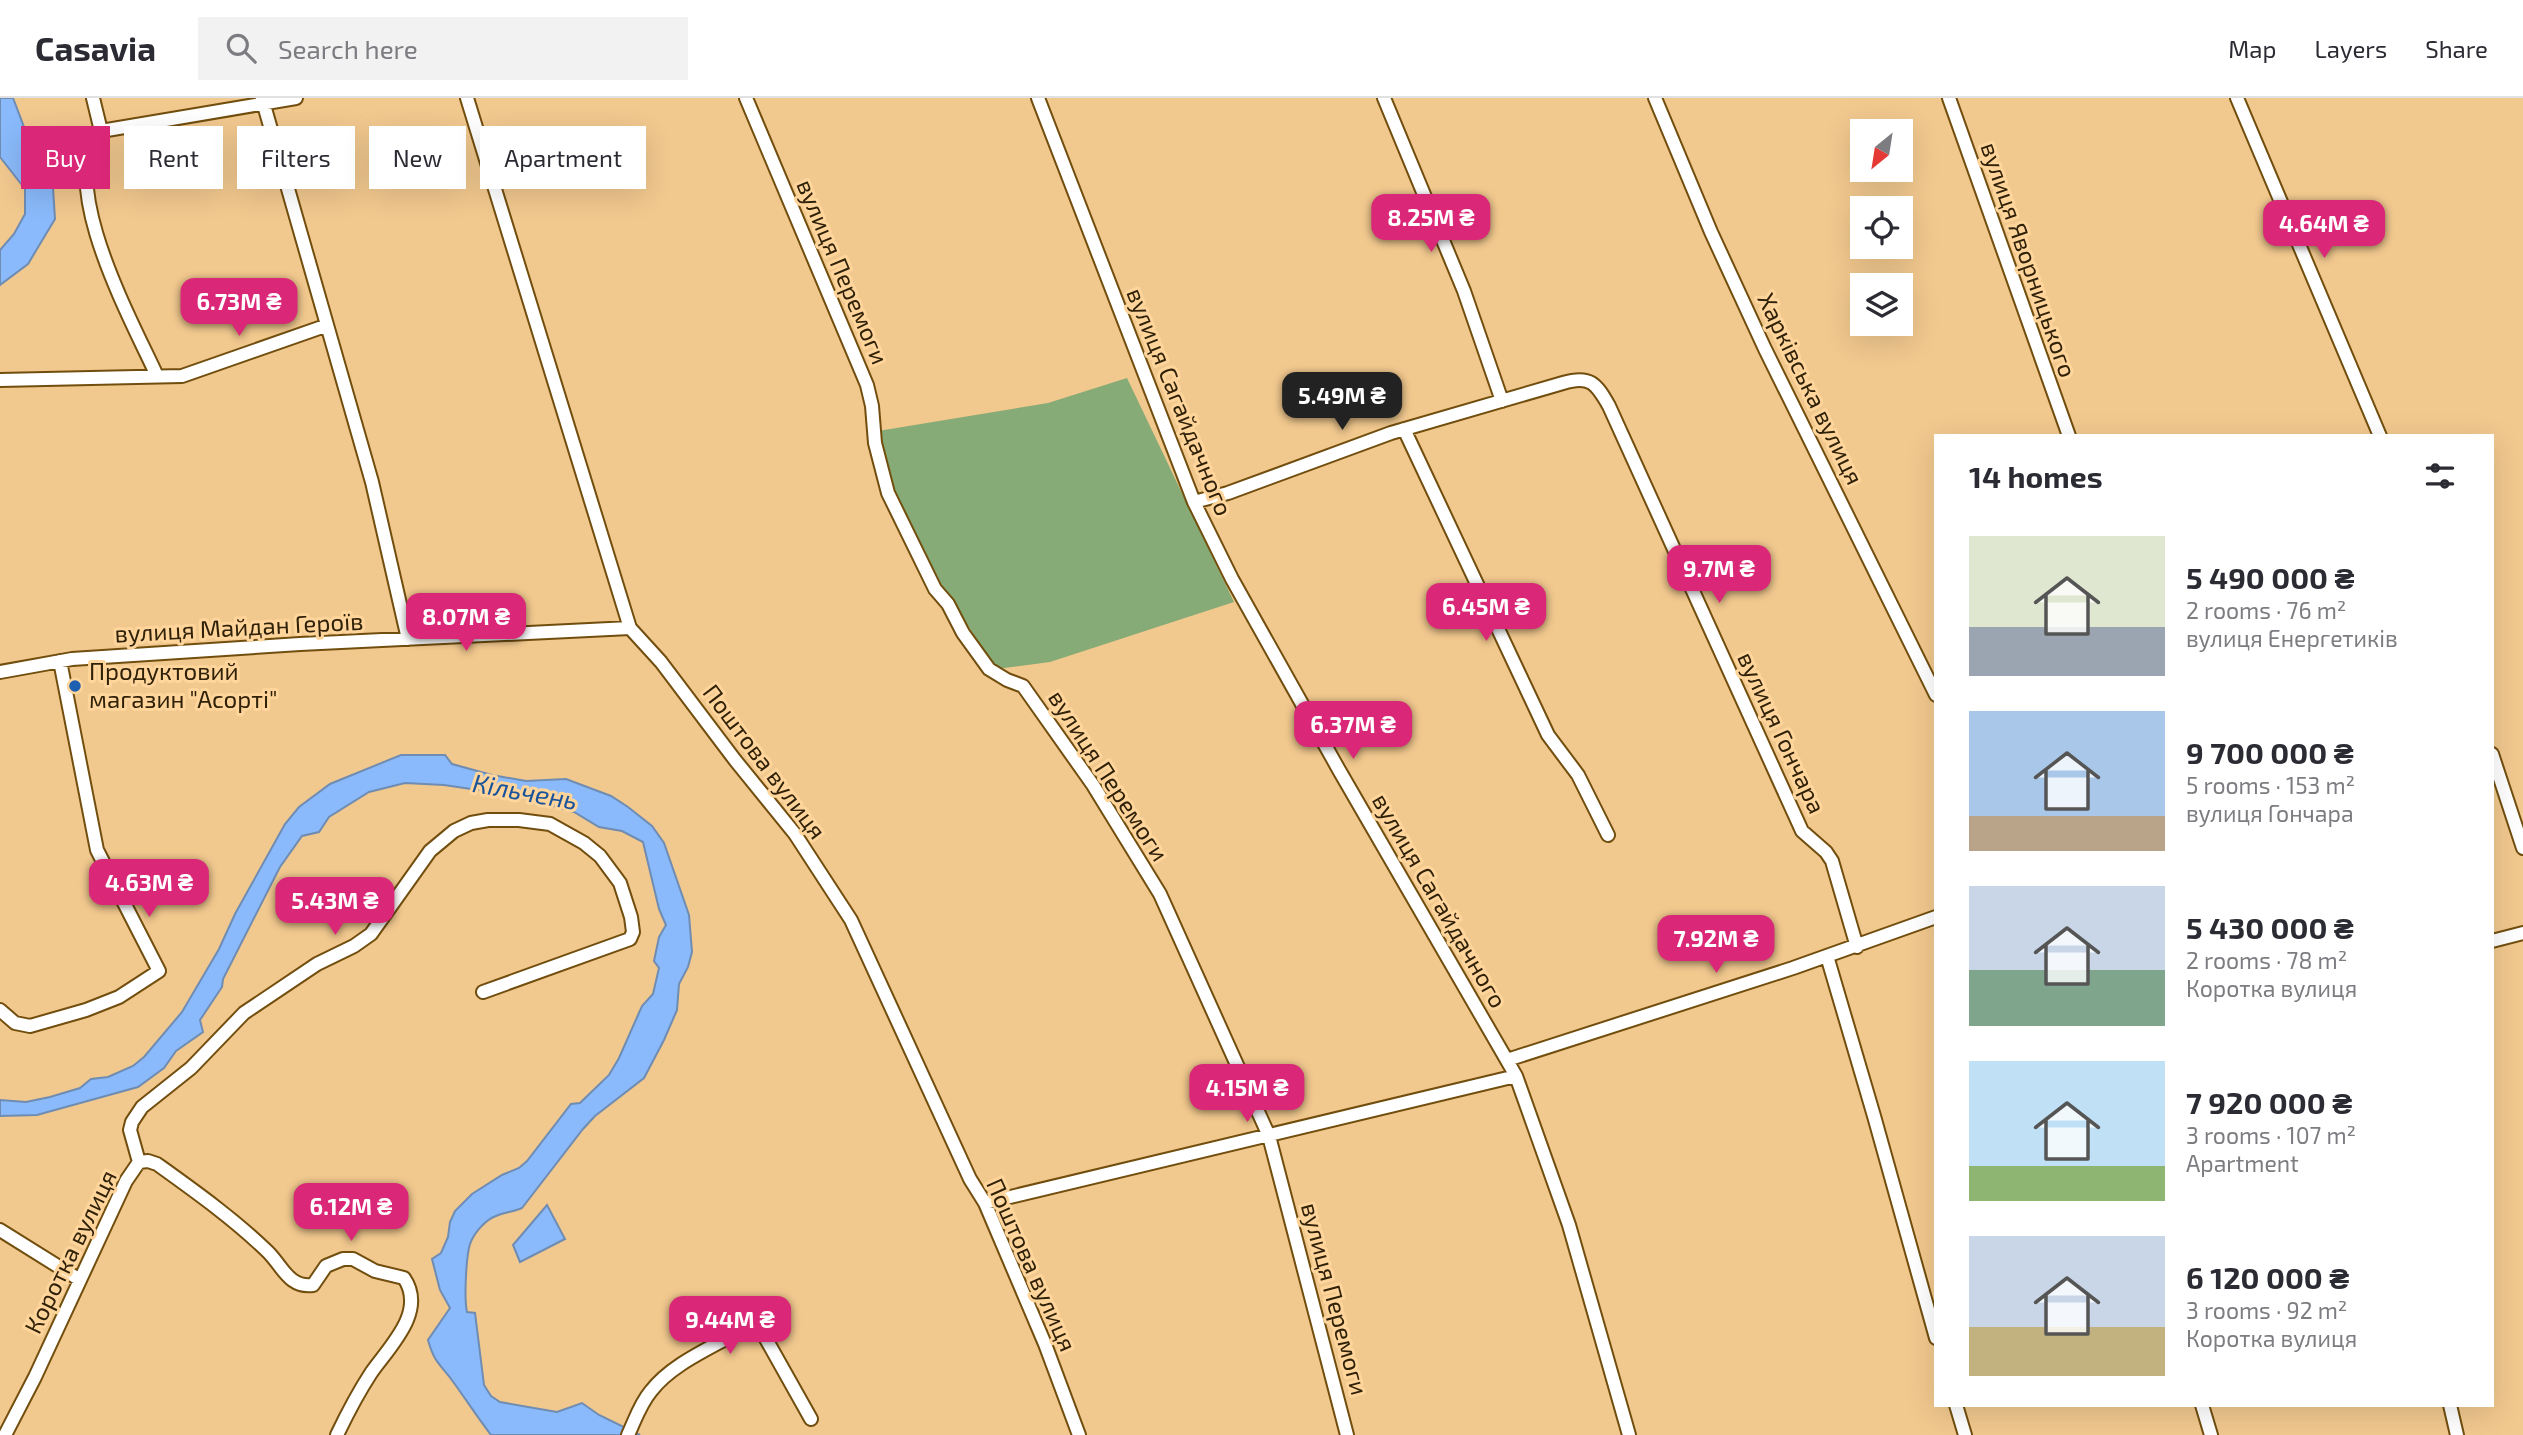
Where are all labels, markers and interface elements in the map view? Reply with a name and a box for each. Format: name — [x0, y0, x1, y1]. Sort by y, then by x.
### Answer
search box — [198, 17, 688, 80]
text: Casavia — [35, 28, 156, 68]
icon: search — [222, 29, 260, 67]
text: Search here — [278, 33, 418, 64]
text: Map — [2228, 34, 2276, 63]
text: Layers — [2314, 34, 2387, 63]
text: Share — [2425, 34, 2488, 63]
north arrow — [1850, 119, 1913, 182]
map controls — [1850, 119, 1913, 336]
chip: Buy — [21, 126, 110, 189]
chip: Rent — [124, 126, 223, 189]
chip: Filters — [237, 126, 355, 189]
chip: New — [369, 126, 466, 189]
chip: Apartment — [480, 126, 646, 189]
street label: вулиця Яворницького — [1975, 138, 2083, 381]
street label: вулиця Перемоги — [790, 175, 895, 369]
pin: 8.25M ₴ — [1366, 194, 1496, 254]
button: locate — [1850, 196, 1913, 259]
pin: 4.64M ₴ — [2259, 200, 2389, 260]
text: 8.25M ₴ — [1387, 203, 1475, 231]
text: 4.64M ₴ — [2279, 209, 2369, 237]
button: layers — [1850, 273, 1913, 336]
pin: 6.73M ₴ — [174, 278, 304, 338]
street label: вулиця Сагайдачного — [1120, 283, 1239, 520]
text: 6.73M ₴ — [197, 287, 281, 315]
street label: Харківська вулиця — [1751, 288, 1870, 489]
pin: 5.49M ₴ — [1277, 372, 1407, 432]
text: 5.49M ₴ — [1298, 381, 1386, 409]
icon: filters — [2421, 457, 2459, 495]
text: 14 homes — [1969, 458, 2103, 494]
pin: 9.7M ₴ — [1662, 546, 1776, 605]
text: 9.7M ₴ — [1683, 554, 1755, 582]
text: 5 490 000 ₴ — [2186, 559, 2355, 595]
icon: home — [2025, 564, 2109, 648]
pin: 6.45M ₴ — [1421, 584, 1551, 643]
text: 6.45M ₴ — [1442, 592, 1530, 620]
pin: 8.07M ₴ — [401, 594, 531, 653]
text: 2 rooms · 76 m² — [2186, 596, 2346, 624]
text: 8.07M ₴ — [422, 602, 510, 630]
street label: вулиця Майдан Героїв — [114, 606, 364, 648]
text: вулиця Енергетиків — [2186, 624, 2398, 652]
street label: вулиця Гончара — [1731, 647, 1832, 818]
place label: Продуктовий магазин "Асорті" — [89, 656, 278, 713]
marker: Продуктовий магазин "Асорті" — [67, 678, 83, 694]
street label: Поштова вулиця — [697, 678, 833, 845]
street label: вулиця Перемоги — [1042, 684, 1175, 867]
pin: 6.37M ₴ — [1288, 702, 1418, 761]
text: 6.37M ₴ — [1310, 710, 1396, 738]
text: 9 700 000 ₴ — [2186, 734, 2354, 770]
icon: home — [2025, 739, 2109, 823]
water label: Кільчень — [470, 766, 580, 815]
text: 5 rooms · 153 m² — [2186, 771, 2355, 799]
street label: вулиця Сагайдачного — [1366, 788, 1514, 1013]
text: вулиця Гончара — [2186, 799, 2354, 827]
pin: 4.63M ₴ — [84, 860, 214, 919]
text: 4.63M ₴ — [105, 868, 193, 896]
pin: 5.43M ₴ — [270, 878, 400, 937]
text: 5.43M ₴ — [291, 886, 379, 914]
text: 5 430 000 ₴ — [2186, 909, 2354, 945]
icon: home — [2025, 914, 2109, 998]
pin: 7.92M ₴ — [1651, 916, 1781, 975]
text: 7.92M ₴ — [1673, 924, 1759, 952]
text: 2 rooms · 78 m² — [2186, 946, 2347, 974]
text: Коротка вулиця — [2186, 974, 2357, 1002]
pin: 4.15M ₴ — [1182, 1065, 1312, 1124]
text: 4.15M ₴ — [1205, 1073, 1289, 1101]
text: 7 920 000 ₴ — [2186, 1084, 2352, 1120]
icon: home — [2025, 1089, 2109, 1173]
text: 3 rooms · 107 m² — [2186, 1121, 2356, 1149]
text: Apartment — [2186, 1149, 2299, 1177]
street label: Коротка вулиця — [17, 1165, 123, 1338]
street label: Поштова вулиця — [980, 1173, 1083, 1356]
pin: 6.12M ₴ — [286, 1184, 416, 1243]
text: 6.12M ₴ — [310, 1192, 392, 1220]
street label: вулиця Перемоги — [1295, 1199, 1375, 1398]
text: 6 120 000 ₴ — [2186, 1259, 2349, 1295]
icon: home — [2025, 1264, 2109, 1348]
pin: 9.44M ₴ — [665, 1296, 795, 1356]
text: 3 rooms · 92 m² — [2186, 1296, 2347, 1324]
text: 9.44M ₴ — [685, 1305, 775, 1333]
text: Коротка вулиця — [2186, 1324, 2357, 1352]

